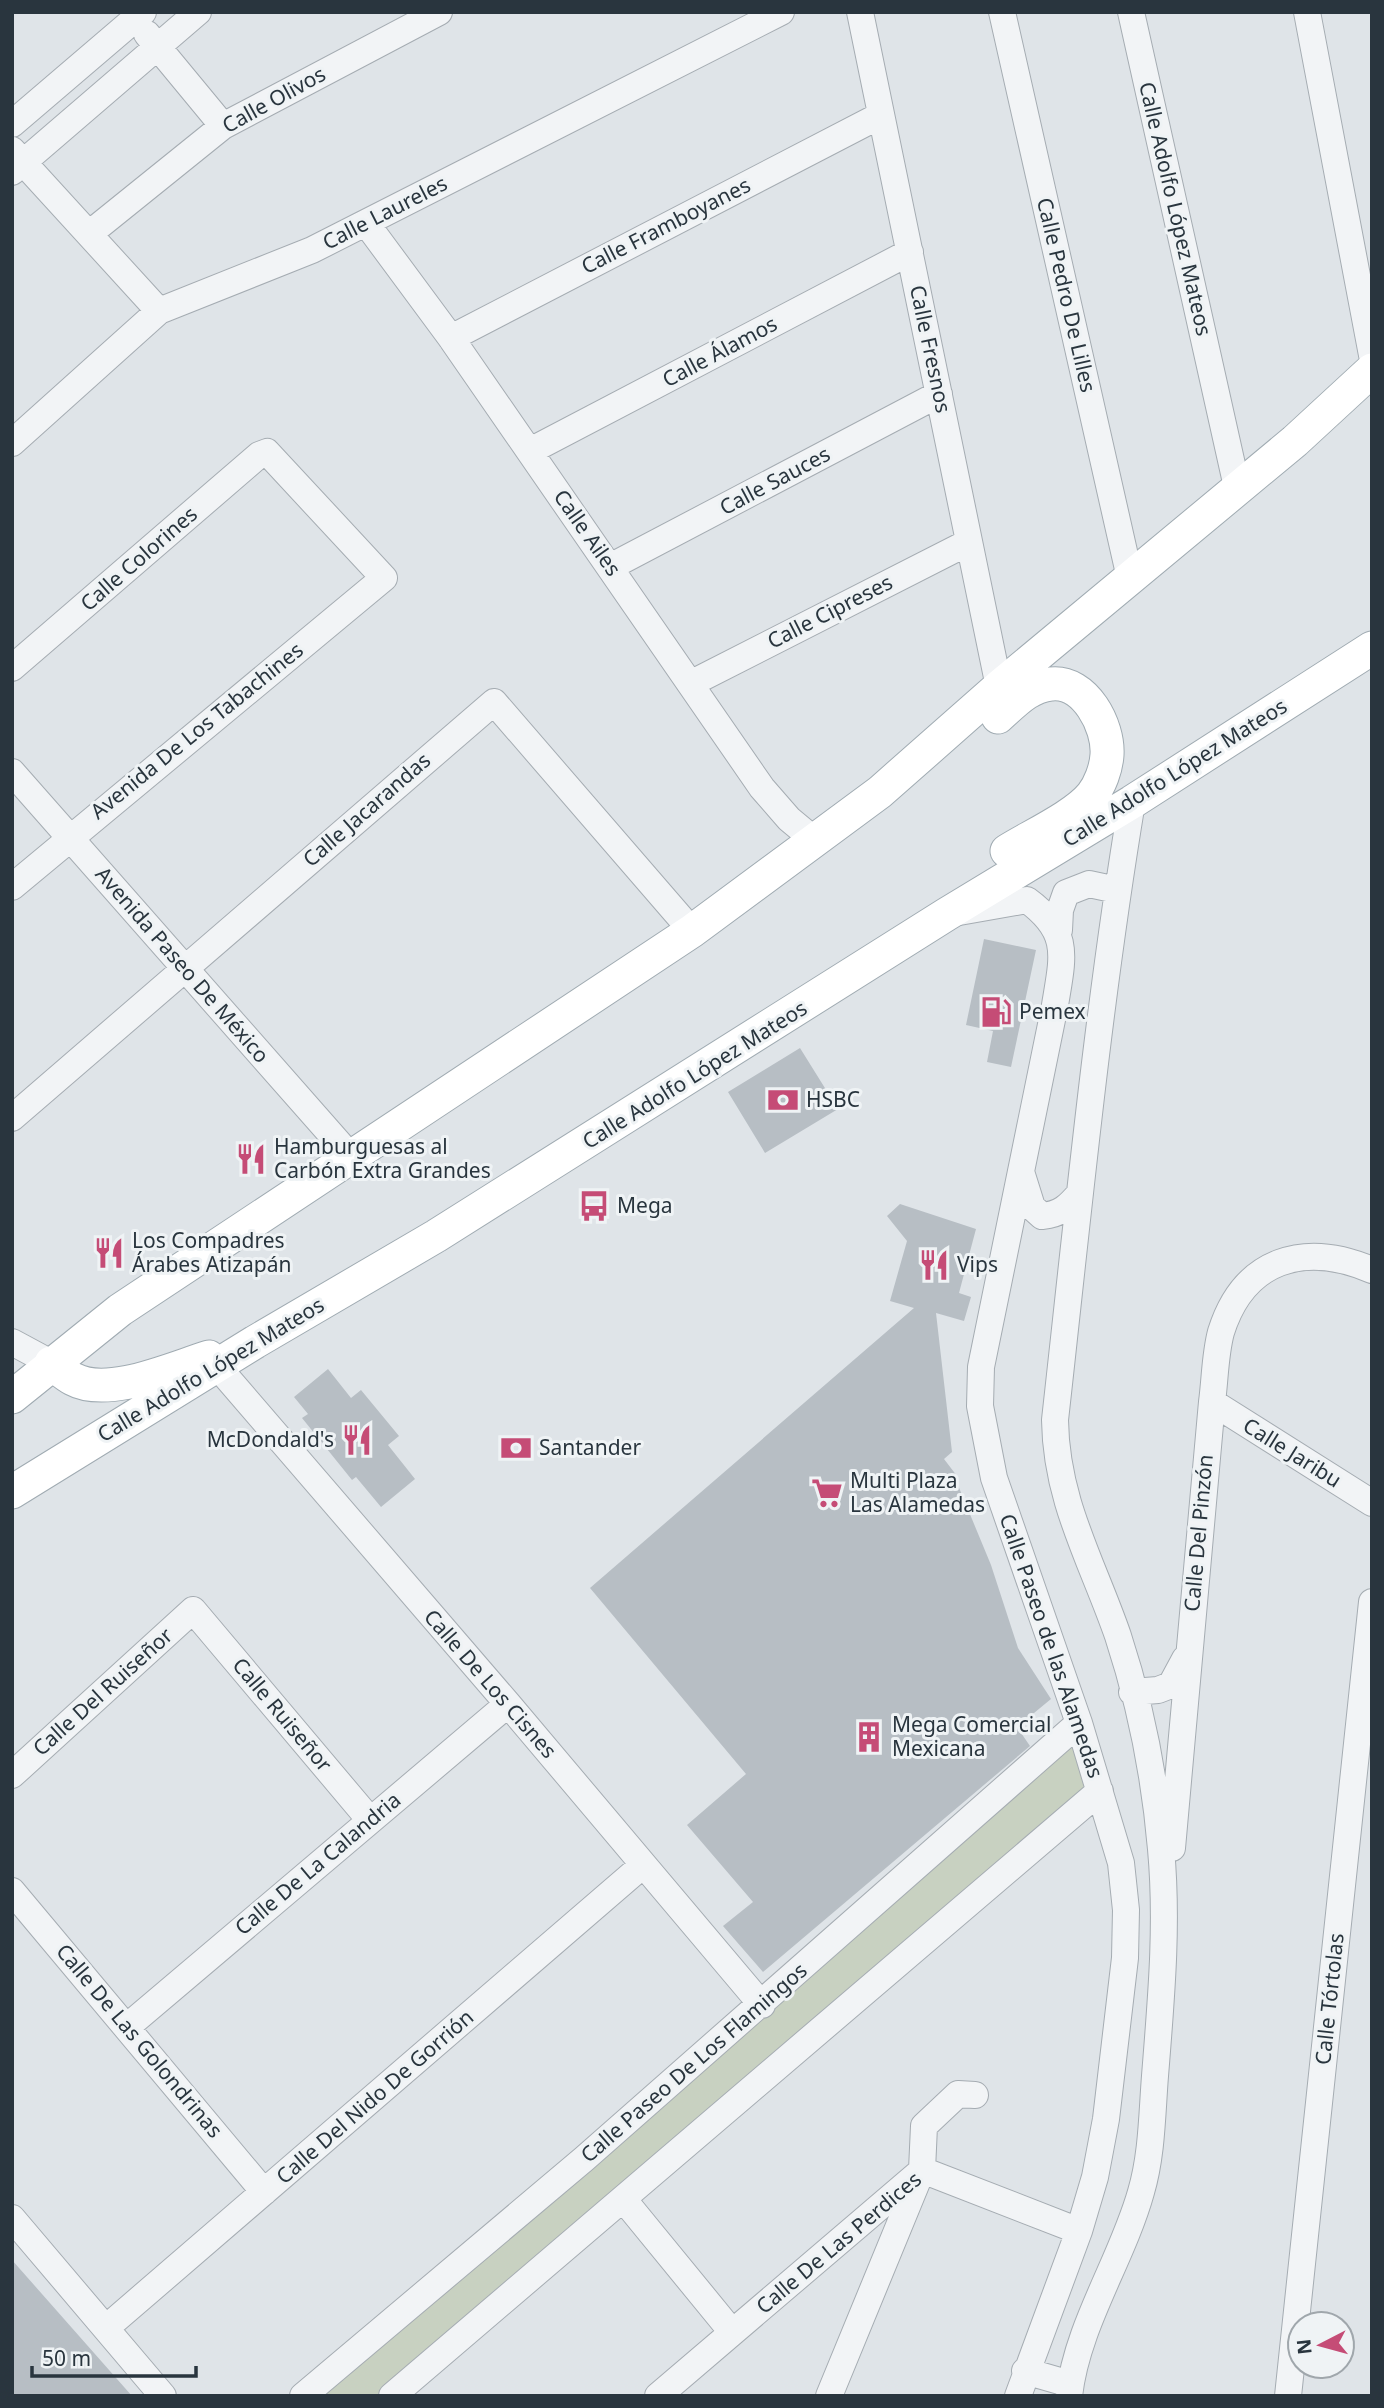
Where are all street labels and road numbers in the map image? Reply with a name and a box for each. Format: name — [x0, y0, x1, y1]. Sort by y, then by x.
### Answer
street label: Calle Olivos — [217, 59, 330, 139]
street label: Calle Adolfo López Mateos — [1133, 79, 1219, 338]
street label: Calle Laureles — [317, 169, 452, 256]
street label: Calle Framboyanes — [576, 170, 755, 280]
street label: Calle Pedro De Lilles — [1031, 195, 1103, 395]
street label: Calle Fresnos — [904, 282, 958, 415]
street label: Calle Álamos — [657, 309, 782, 393]
street label: Calle Sauces — [714, 439, 835, 521]
street label: Calle Ailes — [548, 484, 628, 581]
street label: Calle Colorines — [74, 500, 203, 617]
street label: Calle Cipreses — [762, 568, 897, 655]
street label: Avenida De Los Tabachines — [84, 636, 309, 825]
street label: Calle Adolfo López Mateos — [1057, 691, 1292, 853]
street label: Calle Jacarandas — [297, 746, 436, 872]
street label: Avenida Paseo De México — [90, 860, 276, 1068]
street label: Calle Adolfo López Mateos — [577, 993, 812, 1155]
street label: Calle Adolfo López Mateos — [92, 1290, 329, 1448]
street label: Calle Jaribu — [1238, 1411, 1347, 1493]
street label: Calle Del Pinzón — [1177, 1453, 1219, 1613]
street label: Calle Paseo de las Alamedas — [994, 1510, 1110, 1781]
street label: Calle De Los Cisnes — [418, 1603, 563, 1764]
street label: Calle Del Ruiseñor — [26, 1621, 178, 1762]
street label: Calle Ruiseñor — [227, 1651, 339, 1778]
street label: Calle De La Calandria — [229, 1786, 406, 1941]
street label: Calle Tórtolas — [1308, 1932, 1350, 2066]
street label: Calle De Las Golondrinas — [50, 1937, 229, 2143]
street label: Calle Paseo De Los Flamingos — [574, 1956, 812, 2168]
street label: Calle Del Nido De Gorrión — [270, 2003, 479, 2190]
street label: Calle De Las Perdices — [750, 2165, 927, 2320]

